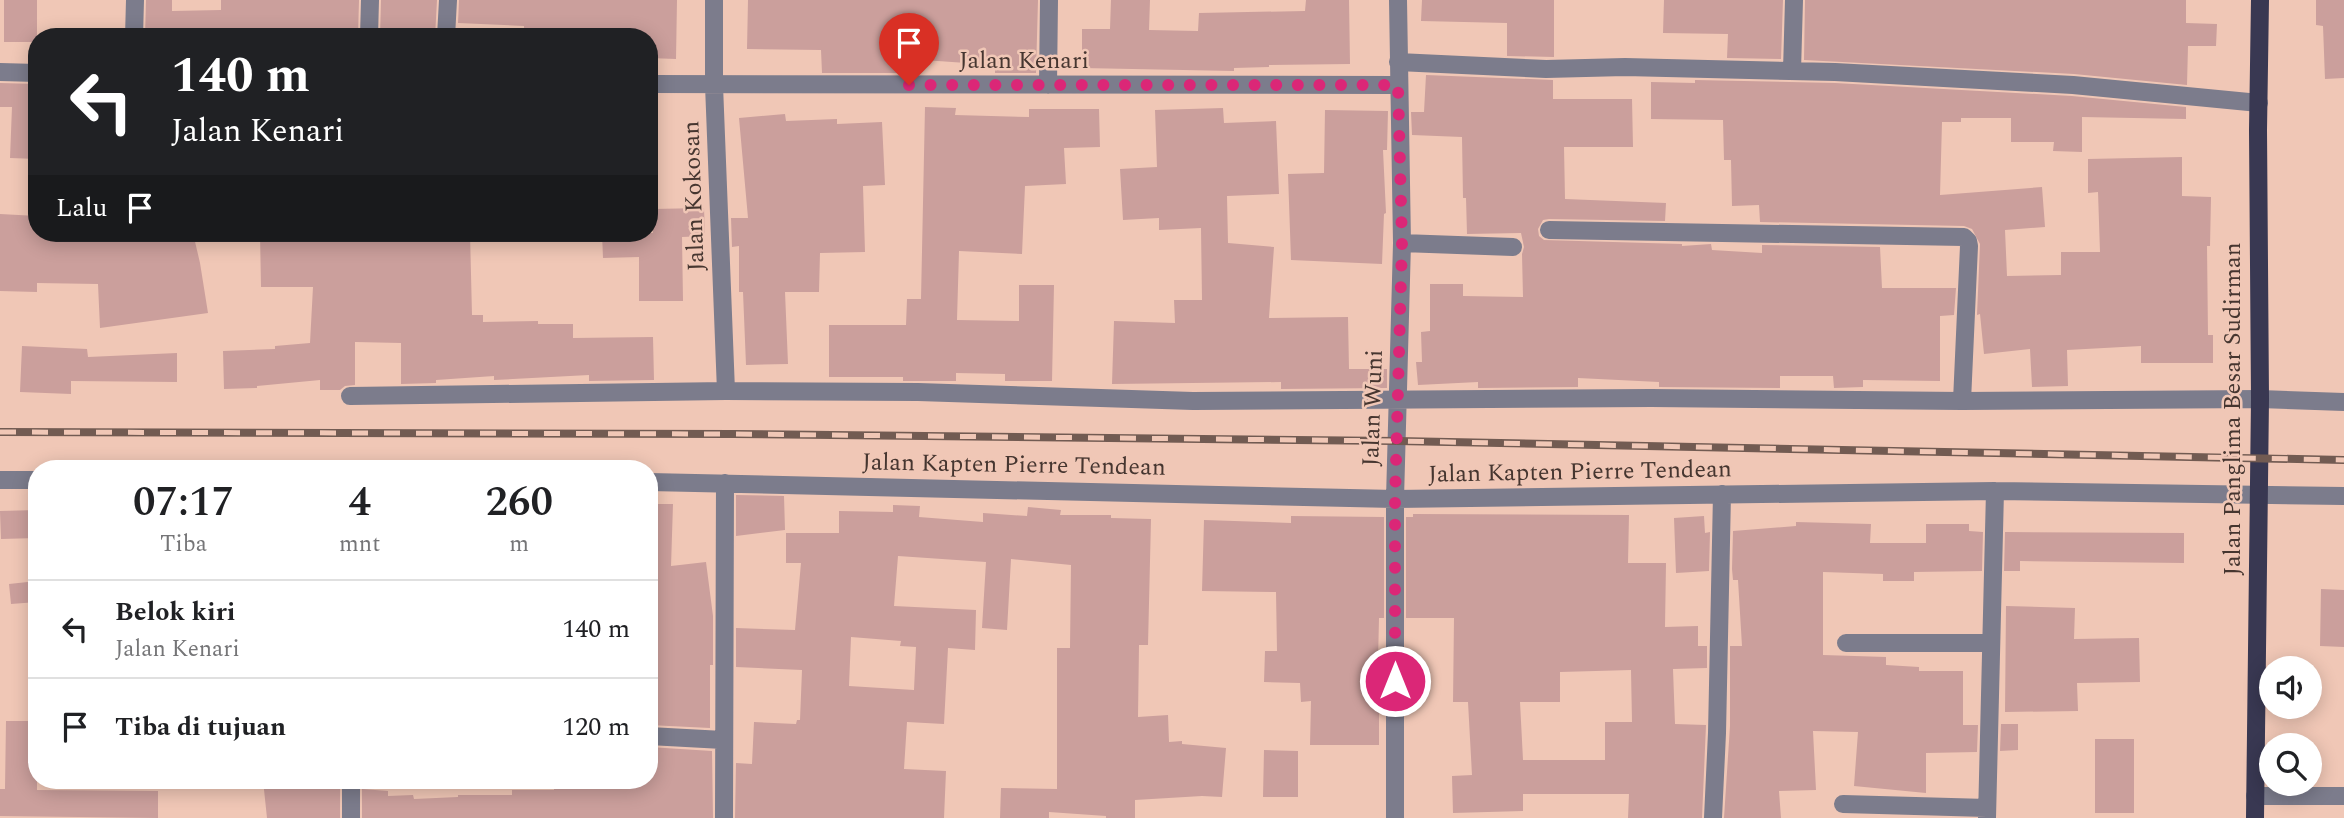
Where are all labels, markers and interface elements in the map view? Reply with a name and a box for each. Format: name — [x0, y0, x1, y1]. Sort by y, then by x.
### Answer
pin — [879, 13, 939, 85]
icon: arrive — [890, 24, 928, 62]
text: 140 m — [171, 39, 310, 114]
street label: Jalan Kenari — [959, 43, 1089, 79]
icon: left — [56, 56, 147, 147]
text: Jalan Kenari — [171, 107, 344, 156]
street label: Jalan Kokosan — [673, 120, 715, 272]
text: Lalu — [56, 188, 107, 228]
icon: arrive — [121, 189, 159, 227]
street label: Jalan Panglima Besar Sudirman — [2215, 242, 2251, 576]
street label: Jalan Wuni — [1353, 349, 1393, 467]
street label: Jalan Kapten Pierre Tendean — [862, 444, 1166, 486]
street label: Jalan Kapten Pierre Tendean — [1428, 451, 1732, 493]
text: 07:17 — [133, 471, 234, 534]
text: 4 — [348, 471, 371, 534]
text: 260 — [485, 471, 553, 534]
text: Tiba — [160, 527, 207, 562]
text: mnt — [339, 527, 380, 562]
text: m — [509, 527, 529, 562]
text: Belok kiri — [115, 592, 235, 632]
text: 140 m — [562, 609, 630, 649]
icon: left — [56, 610, 94, 648]
text: Jalan Kenari — [115, 632, 240, 667]
position arrow — [1358, 644, 1432, 718]
map controls — [2259, 656, 2322, 796]
button: sound — [2259, 656, 2322, 719]
text: Tiba di tujuan — [115, 707, 286, 747]
text: 120 m — [562, 707, 630, 747]
icon: arrive — [56, 708, 94, 746]
button: search — [2259, 733, 2322, 796]

